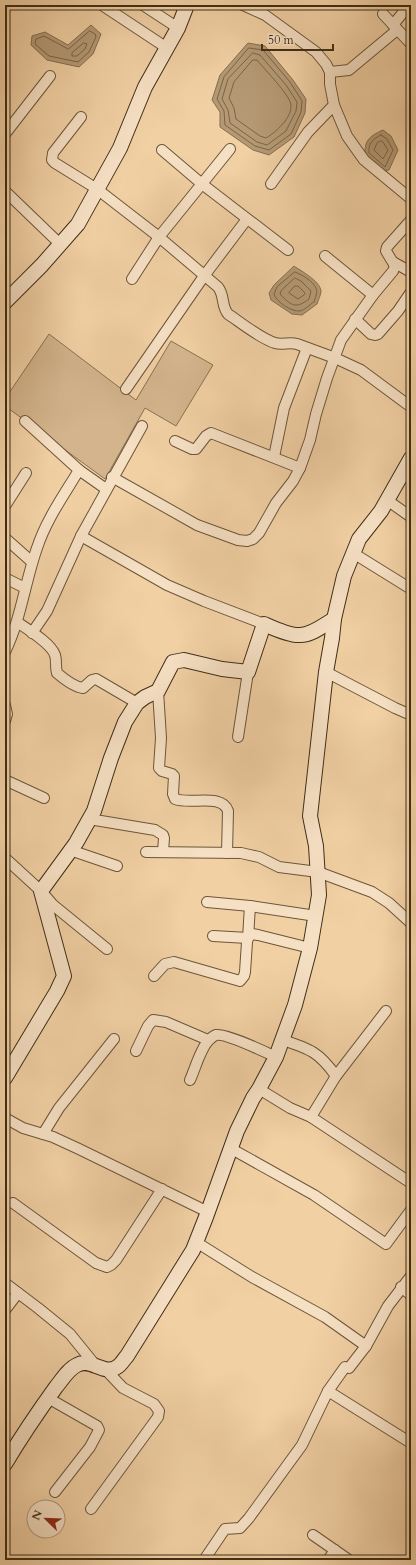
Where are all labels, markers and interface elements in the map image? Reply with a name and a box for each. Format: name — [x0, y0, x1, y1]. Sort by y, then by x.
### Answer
scale bar — [262, 26, 333, 52]
text: 50 m — [268, 32, 295, 48]
north arrow — [26, 1499, 66, 1539]
text: N — [28, 1508, 46, 1523]

